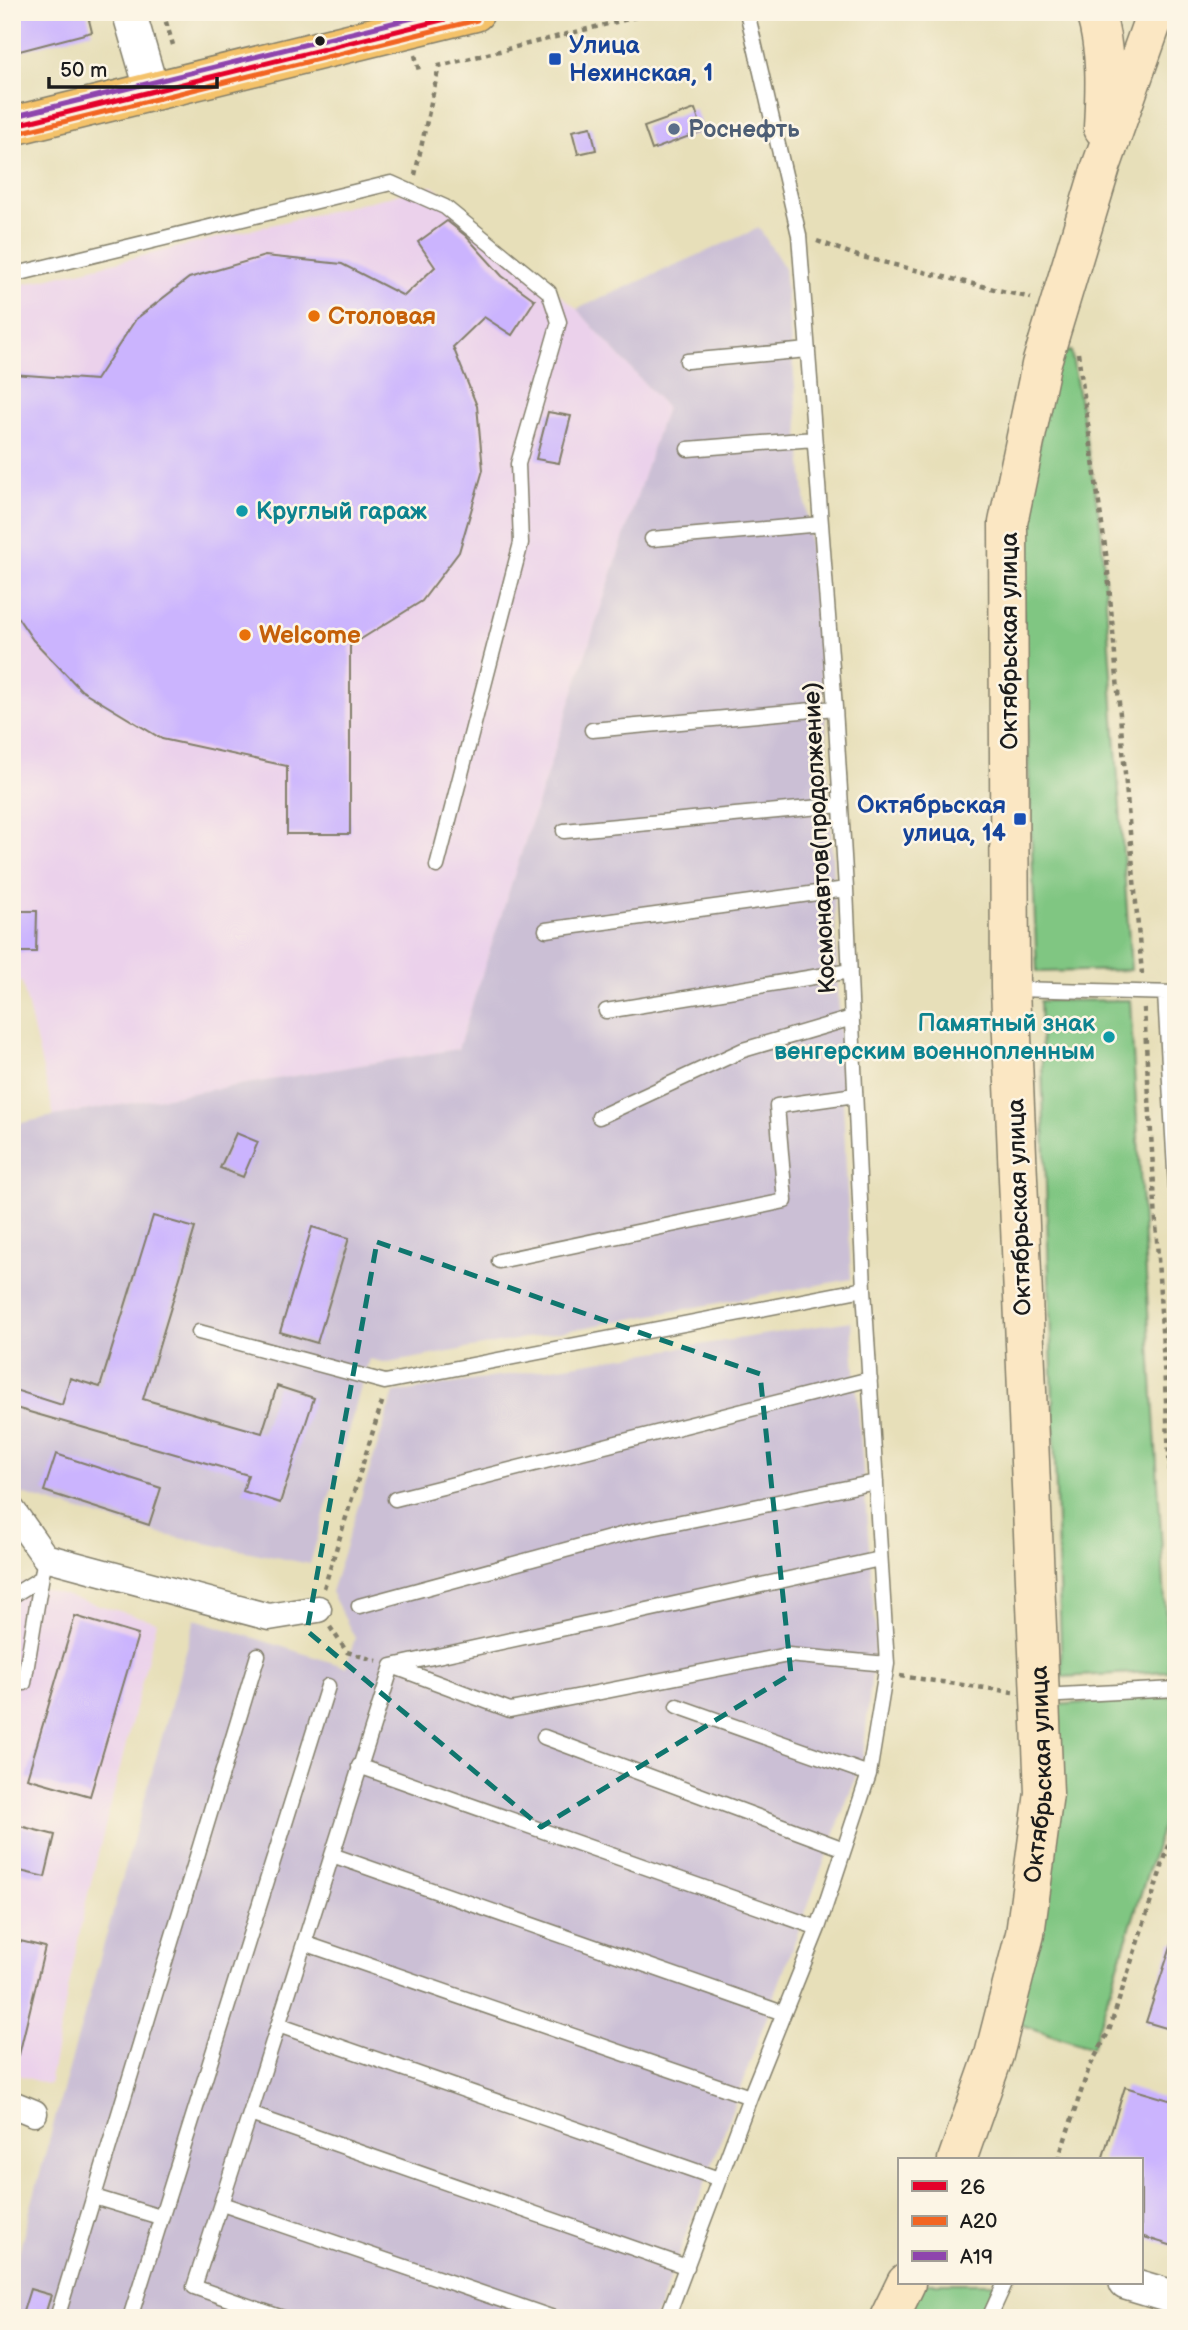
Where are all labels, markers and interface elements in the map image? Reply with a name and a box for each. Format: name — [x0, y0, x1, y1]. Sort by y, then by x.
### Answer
place label: Улица Нехинская, 1 — [569, 31, 713, 88]
unlabelled marker — [313, 34, 327, 48]
scale bar — [49, 46, 217, 90]
marker: Улица Нехинская, 1 — [547, 51, 563, 67]
text: 50 m — [60, 58, 107, 83]
place label: Роснефть — [688, 115, 800, 144]
marker: Роснефть — [666, 121, 682, 137]
place label: Столовая — [328, 302, 436, 331]
marker: Столовая — [306, 308, 322, 324]
place label: Круглый гараж — [256, 497, 427, 526]
marker: Круглый гараж — [234, 503, 250, 519]
street label: Октябрьская улица — [995, 532, 1024, 750]
place label: Welcome — [259, 621, 361, 650]
marker: Welcome — [237, 627, 253, 643]
street label: Космонавтов(продолжение) — [797, 681, 842, 995]
place label: Октябрьская улица, 14 — [857, 791, 1006, 848]
marker: Октябрьская улица, 14 — [1012, 811, 1028, 827]
place label: Памятный знак венгерским военнопленным — [774, 1009, 1096, 1066]
marker: Памятный знак венгерским военнопленным — [1101, 1029, 1117, 1045]
street label: Октябрьская улица — [1001, 1098, 1038, 1316]
street label: Октябрьская улица — [1018, 1665, 1059, 1885]
legend — [898, 2158, 1142, 2284]
text: 26 — [960, 2175, 985, 2200]
text: А20 — [959, 2209, 997, 2234]
text: A19 — [960, 2245, 993, 2270]

